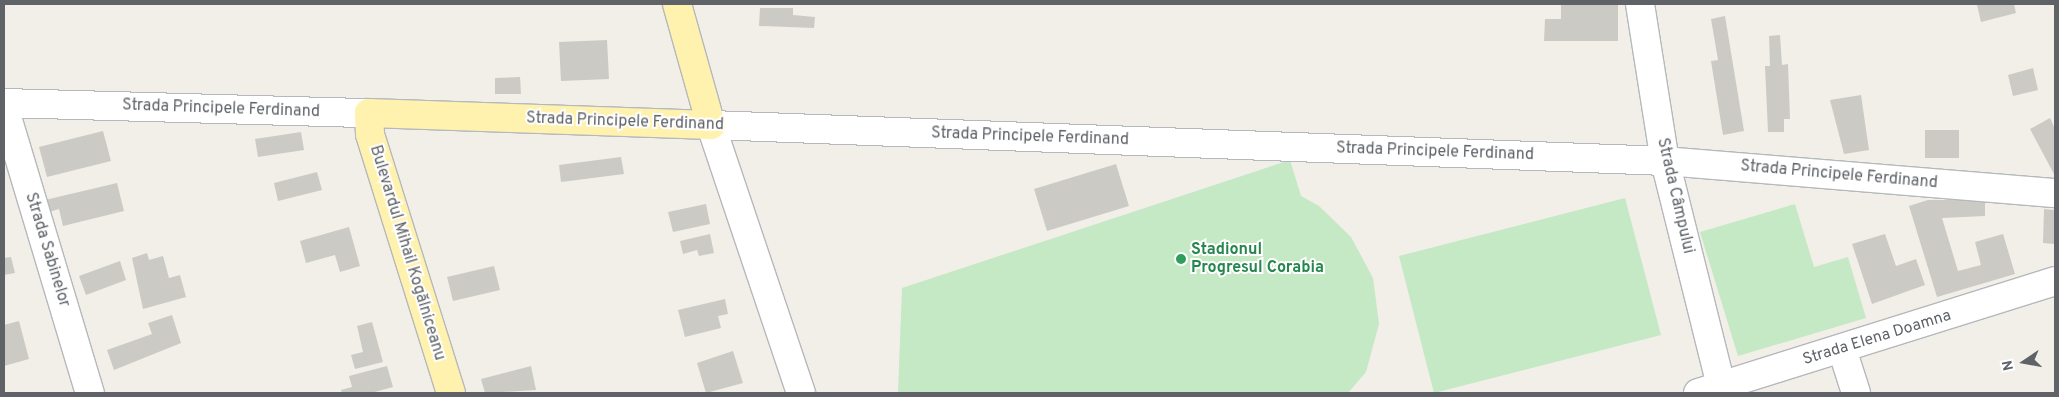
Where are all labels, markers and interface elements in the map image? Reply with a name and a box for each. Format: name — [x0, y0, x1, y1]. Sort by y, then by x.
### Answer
street label: Strada Principele Ferdinand — [122, 96, 320, 122]
street label: Strada Principele Ferdinand — [526, 109, 724, 135]
street label: Strada Principele Ferdinand — [931, 124, 1129, 150]
street label: Strada Câmpului — [1652, 136, 1698, 256]
street label: Strada Principele Ferdinand — [1336, 139, 1534, 165]
street label: Bulevardul Mihail Kogălniceanu — [365, 143, 449, 363]
street label: Strada Principele Ferdinand — [1740, 157, 1938, 193]
street label: Strada Sabinelor — [20, 190, 74, 310]
place label: Stadionul Progresul Corabia — [1191, 240, 1324, 278]
marker: Stadionul Progresul Corabia — [1175, 253, 1187, 265]
street label: Strada Elena Doamna — [1800, 306, 1954, 370]
north arrow — [1999, 337, 2049, 387]
text: N — [1999, 359, 2018, 372]

